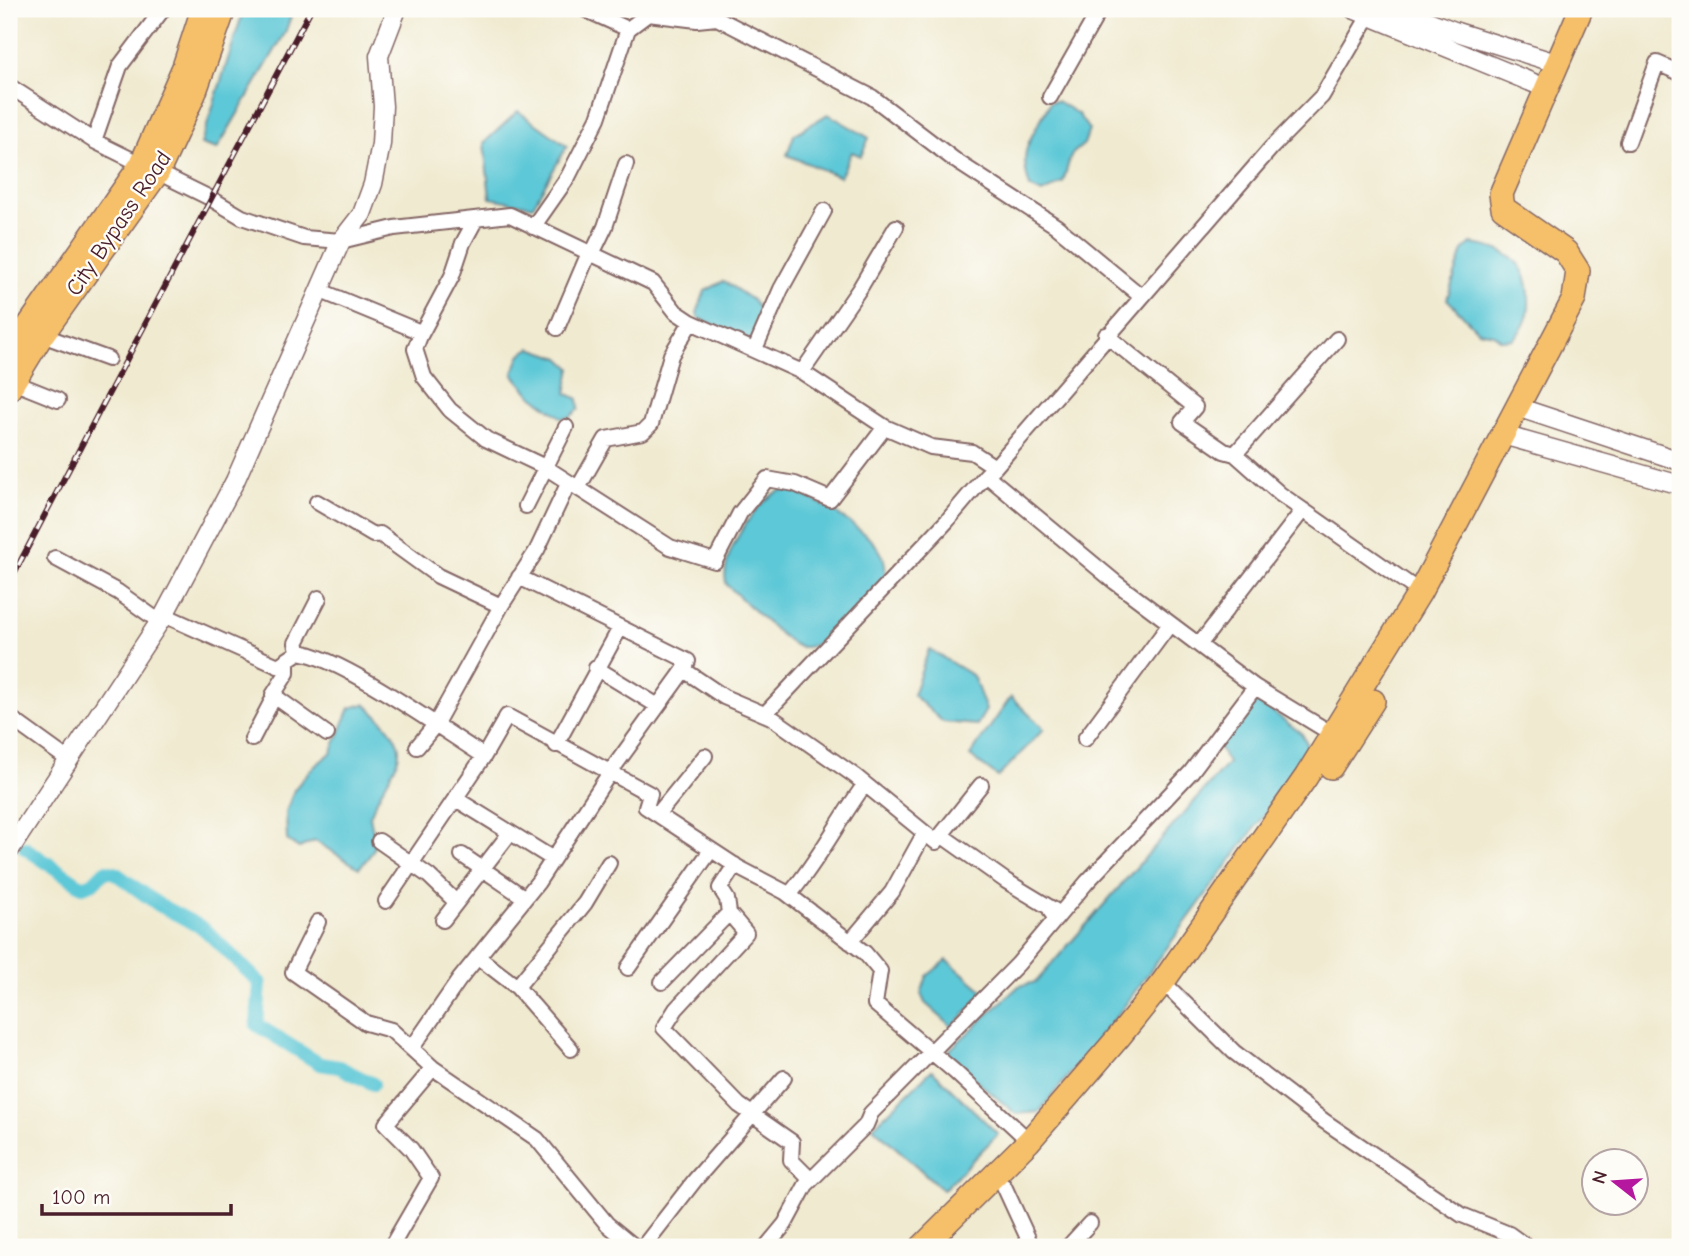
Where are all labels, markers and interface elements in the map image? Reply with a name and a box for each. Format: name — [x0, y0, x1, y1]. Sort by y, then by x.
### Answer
street label: City Bypass Road — [60, 146, 177, 301]
north arrow — [1580, 1148, 1650, 1218]
text: N — [1587, 1168, 1612, 1186]
scale bar — [42, 1172, 231, 1216]
text: 100 m — [52, 1185, 110, 1209]

